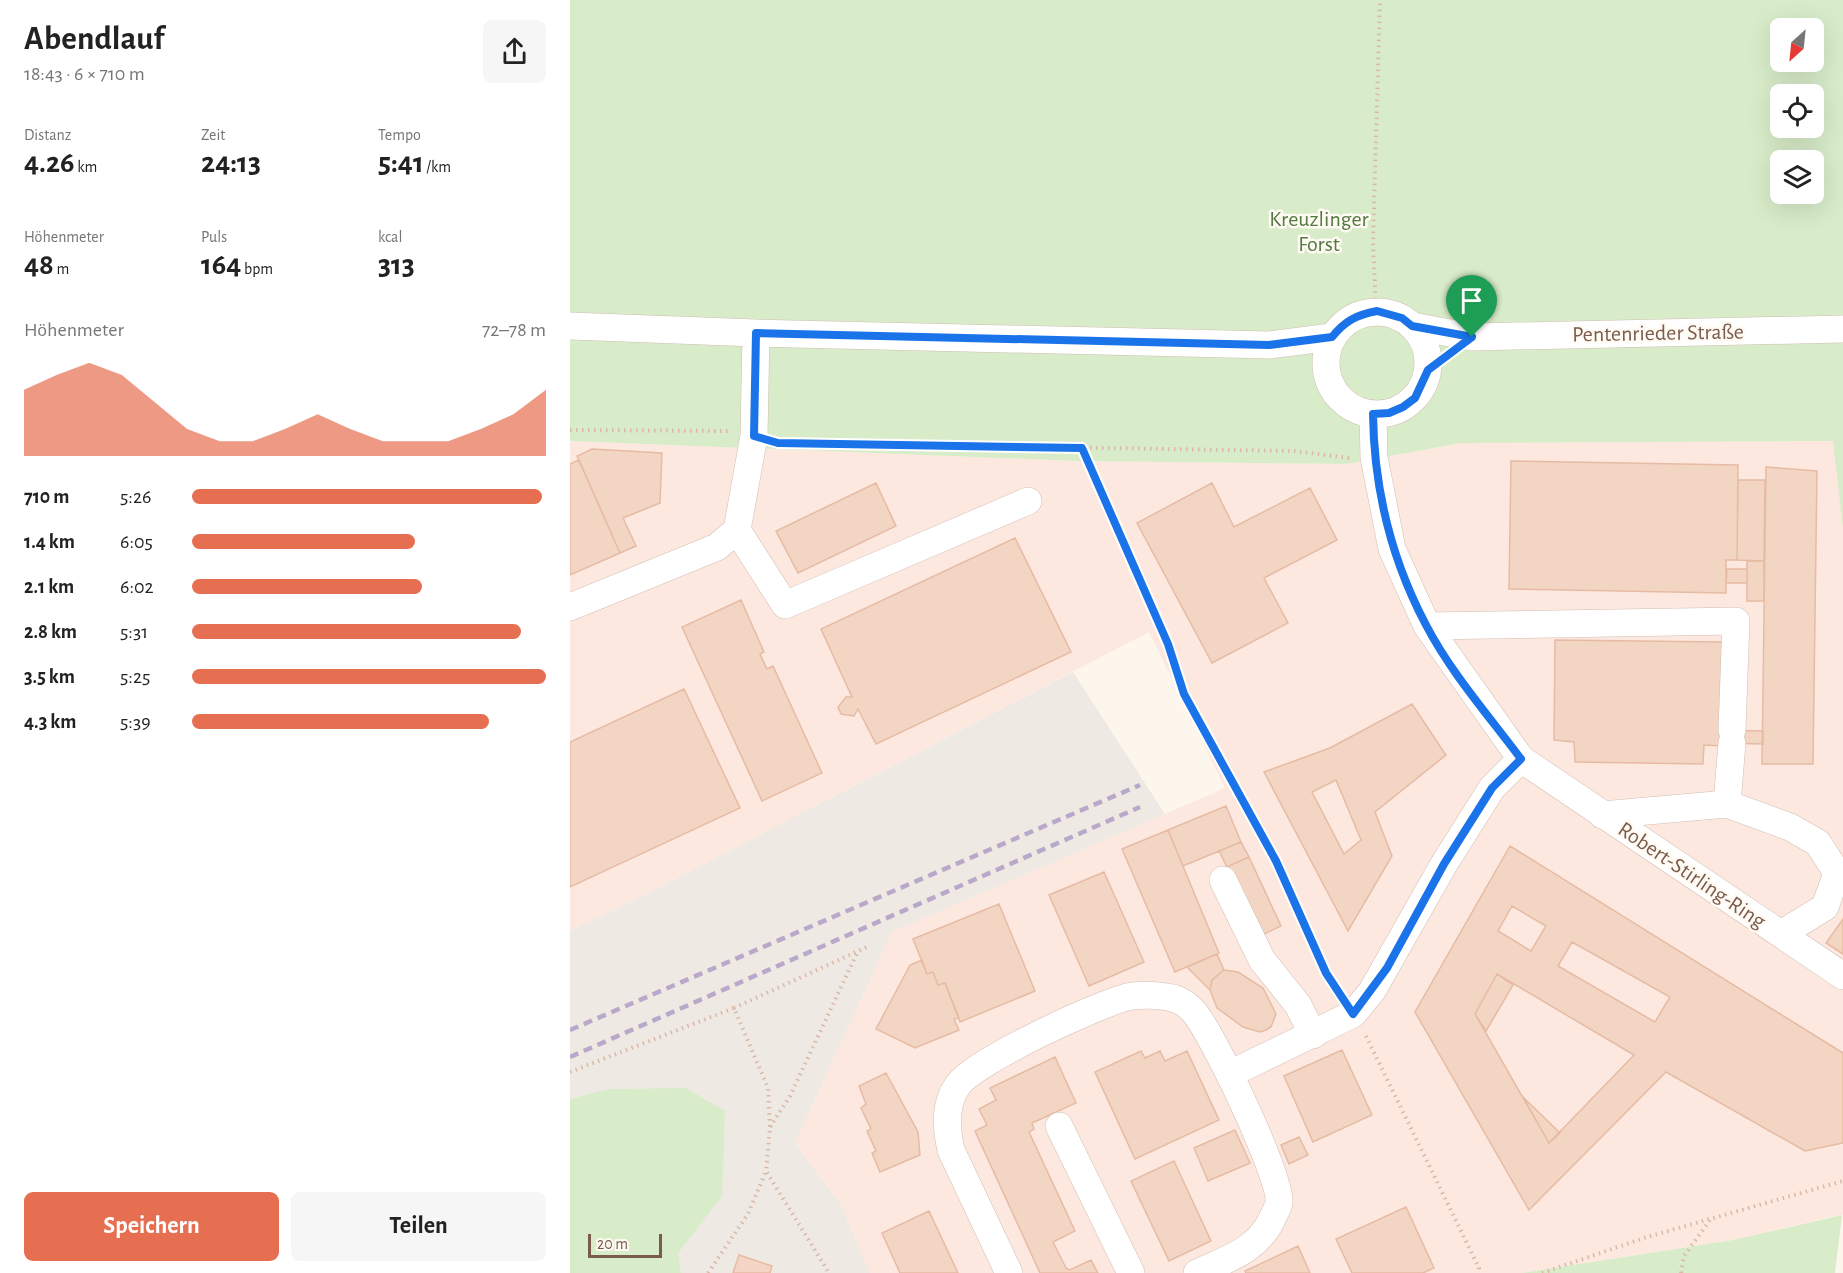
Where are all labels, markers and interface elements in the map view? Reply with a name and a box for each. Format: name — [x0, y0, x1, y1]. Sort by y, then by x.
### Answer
north arrow — [1770, 18, 1824, 72]
map controls — [1770, 18, 1824, 204]
button: share — [483, 20, 546, 83]
text: Abendlauf — [24, 23, 164, 56]
text: 18:43 · 6 × 710 m — [24, 64, 145, 84]
button: locate — [1770, 84, 1824, 138]
text: Distanz — [24, 127, 71, 143]
text: Zeit — [201, 127, 225, 143]
text: Tempo — [378, 127, 421, 143]
text: 4.26 — [24, 148, 75, 178]
text: 24:13 — [201, 148, 261, 178]
text: 5:41 — [378, 148, 424, 178]
button: layers — [1770, 150, 1824, 204]
text: km — [75, 159, 97, 175]
text: /km — [424, 159, 451, 175]
park label: Kreuzlinger Forst — [1269, 208, 1369, 255]
text: Höhenmeter — [24, 229, 104, 245]
text: Puls — [201, 229, 227, 245]
text: kcal — [378, 229, 402, 245]
text: 48 — [24, 250, 54, 280]
text: 164 — [201, 250, 241, 280]
text: 313 — [378, 250, 415, 280]
text: m — [54, 261, 69, 277]
text: bpm — [241, 261, 273, 277]
pin — [1446, 275, 1497, 337]
icon: arrive — [1455, 284, 1488, 317]
text: Höhenmeter — [24, 320, 124, 340]
text: 72–78 m — [482, 320, 546, 340]
street label: Pentenrieder Straße — [1572, 321, 1744, 345]
text: 710 m — [24, 487, 69, 507]
text: 5:26 — [120, 487, 151, 507]
text: 1.4 km — [24, 532, 75, 552]
text: 6:05 — [120, 532, 153, 552]
text: 2.1 km — [24, 577, 74, 597]
text: 6:02 — [120, 577, 154, 597]
text: 2.8 km — [24, 622, 77, 642]
text: 5:31 — [120, 622, 148, 642]
text: 3.5 km — [24, 667, 75, 687]
text: 5:25 — [120, 667, 150, 687]
text: 4.3 km — [24, 712, 76, 732]
text: 5:39 — [120, 712, 151, 732]
street label: Robert-Stirling-Ring — [1614, 818, 1770, 933]
button: Speichern — [24, 1192, 279, 1261]
button: Teilen — [291, 1192, 546, 1261]
scale bar — [588, 1231, 662, 1258]
text: 20 m — [597, 1236, 628, 1252]

